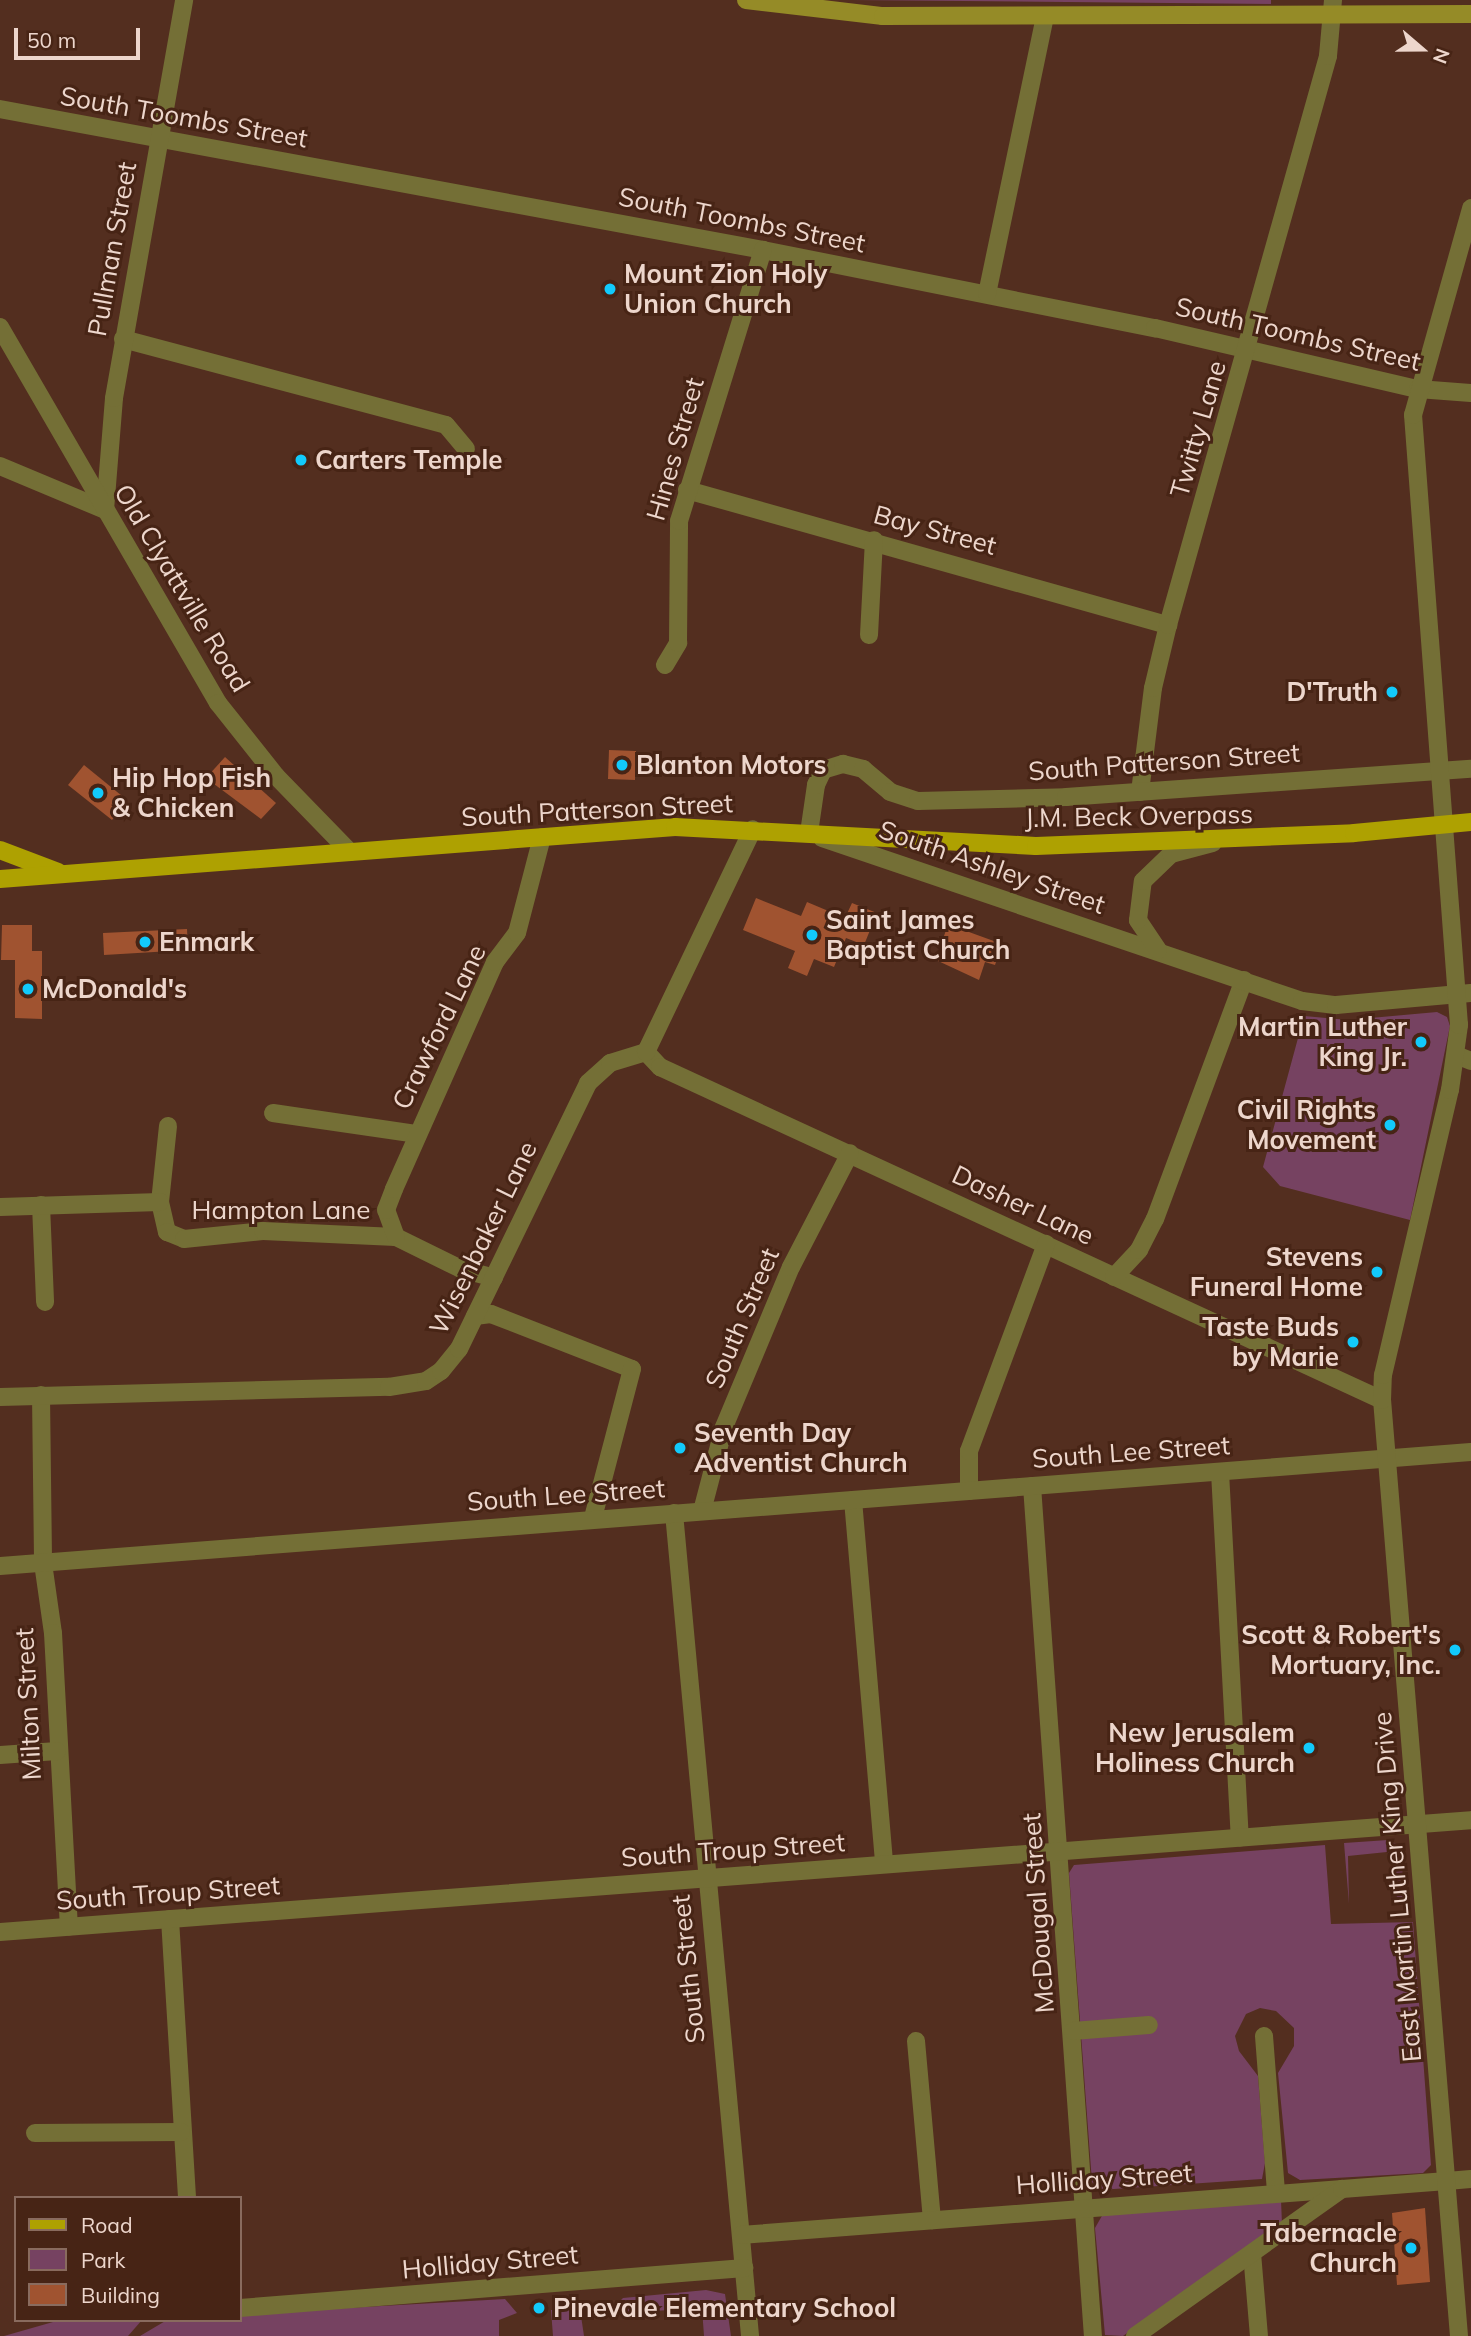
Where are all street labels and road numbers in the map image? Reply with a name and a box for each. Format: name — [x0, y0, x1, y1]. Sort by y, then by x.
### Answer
street label: South Toombs Street — [58, 80, 310, 154]
street label: Pullman Street — [81, 159, 143, 339]
street label: South Toombs Street — [616, 181, 868, 259]
street label: South Toombs Street — [1172, 291, 1424, 377]
street label: Twitty Lane — [1164, 357, 1232, 501]
street label: Hines Street — [640, 374, 710, 524]
street label: Old Clyattville Road — [108, 478, 256, 698]
street label: Bay Street — [870, 499, 1000, 561]
street label: South Patterson Street — [1027, 737, 1301, 787]
street label: South Patterson Street — [460, 787, 734, 833]
street label: J.M. Beck Overpass — [1025, 798, 1253, 834]
street label: South Ashley Street — [875, 814, 1109, 920]
street label: Crawford Lane — [386, 940, 492, 1114]
street label: Wisenbaker Lane — [423, 1136, 543, 1340]
street label: Dasher Lane — [947, 1159, 1099, 1251]
street label: Hampton Lane — [192, 1194, 370, 1226]
street label: South Street — [699, 1243, 785, 1393]
street label: South Lee Street — [1031, 1430, 1231, 1474]
street label: South Lee Street — [466, 1473, 666, 1517]
street label: Milton Street — [8, 1627, 48, 1781]
street label: East Martin Luther King Drive — [1366, 1711, 1428, 2063]
street label: McDougal Street — [1015, 1812, 1061, 2014]
street label: South Troup Street — [620, 1827, 846, 1873]
street label: South Troup Street — [55, 1870, 281, 1916]
street label: South Street — [665, 1893, 711, 2045]
street label: Holliday Street — [1015, 2157, 1193, 2201]
street label: Holliday Street — [401, 2239, 579, 2285]

